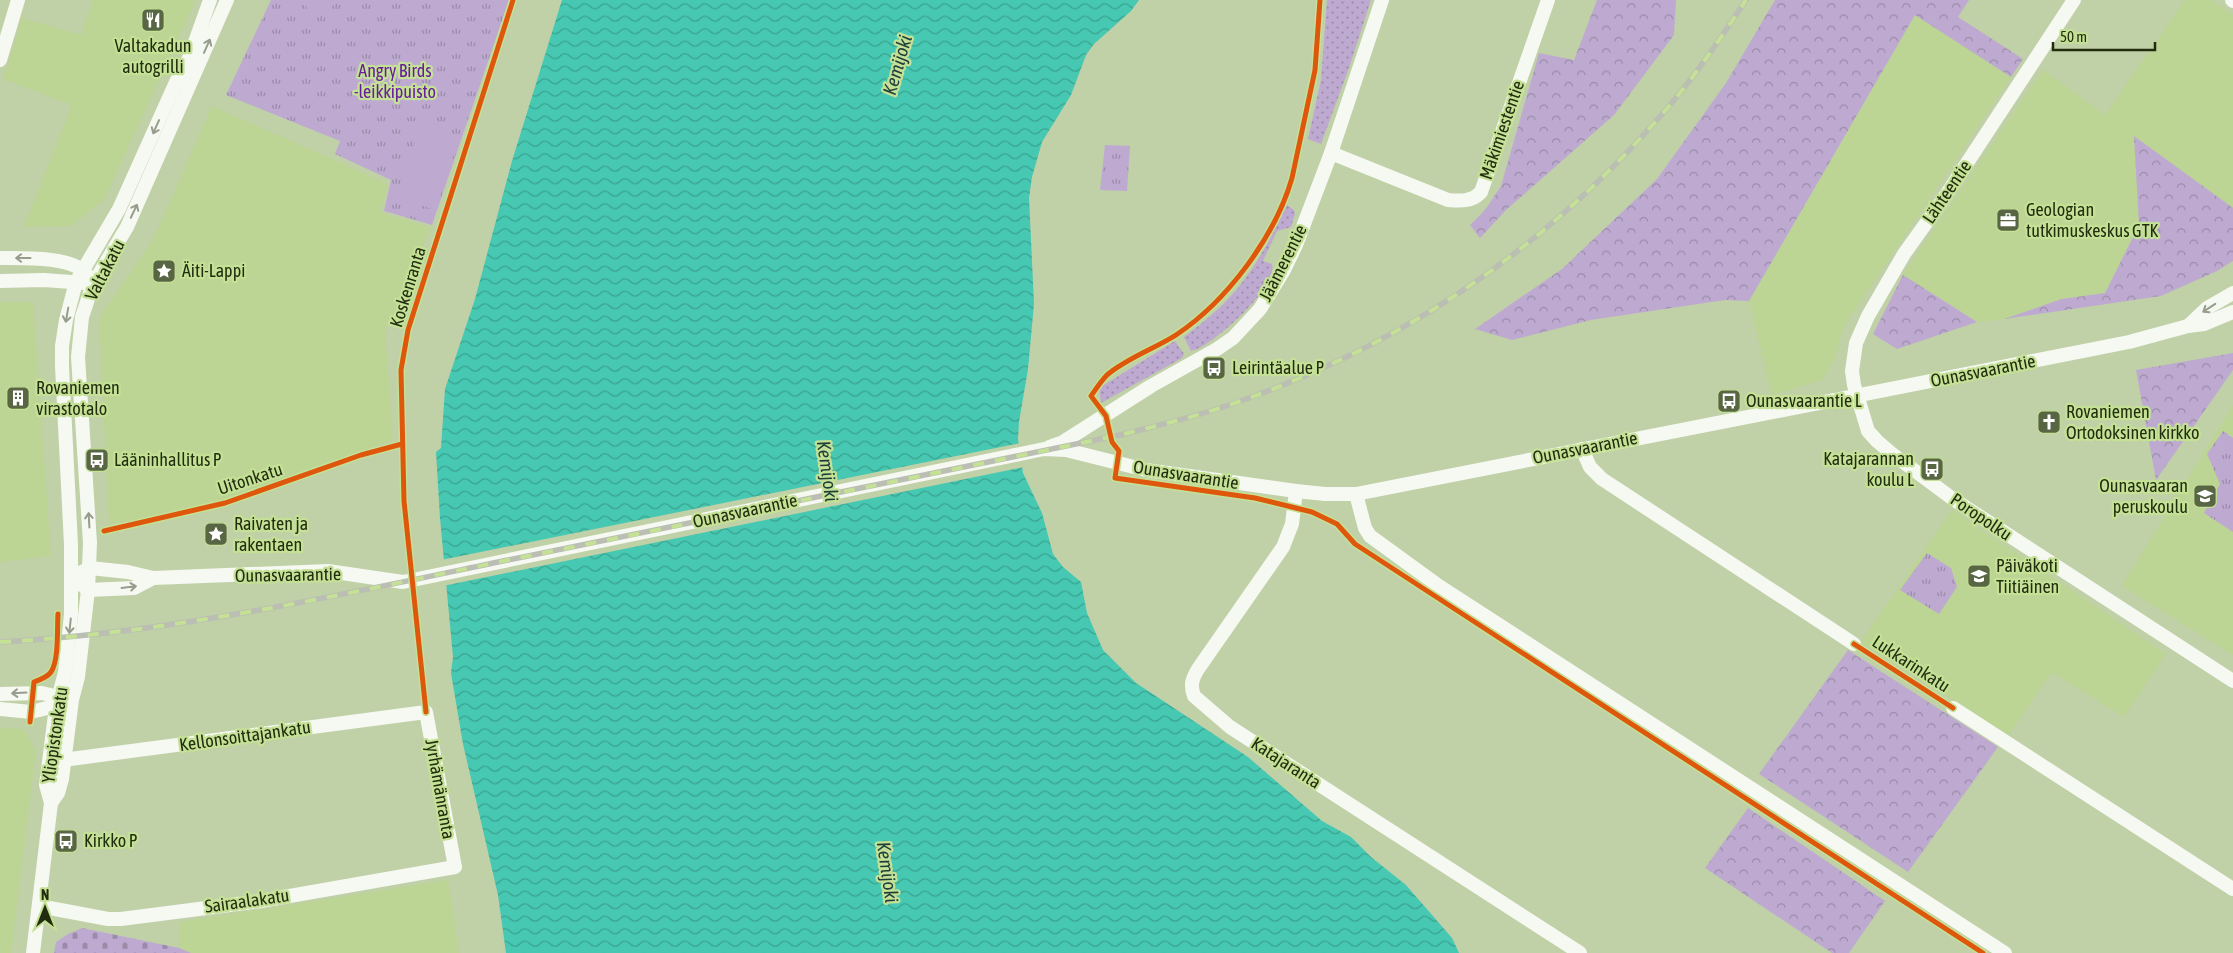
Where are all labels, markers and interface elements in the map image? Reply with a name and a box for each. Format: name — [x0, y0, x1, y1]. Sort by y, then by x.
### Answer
restaurant icon: Valtakadun autogrilli — [140, 7, 166, 33]
scale bar — [2053, 20, 2156, 52]
text: 50 m — [2060, 28, 2087, 45]
water label: Kemijoki — [878, 33, 916, 97]
place label: Valtakadun autogrilli — [114, 35, 192, 77]
one-way arrow — [203, 39, 213, 54]
park label: Angry Birds -leikkipuisto — [354, 60, 436, 102]
street label: Mäkimiestentie — [1475, 78, 1528, 182]
one-way arrow — [150, 119, 160, 134]
street label: Lähteentie — [1918, 156, 1975, 227]
place label: Geologian tutkimuskeskus GTK — [2026, 199, 2159, 241]
one-way arrow — [130, 204, 140, 219]
office icon: Geologian tutkimuskeskus GTK — [1995, 207, 2021, 233]
street label: Jäämerentie — [1254, 221, 1311, 305]
street label: Valtakatu — [80, 236, 129, 304]
street label: Koskenranta — [385, 244, 430, 330]
one-way arrow — [15, 253, 32, 263]
place icon: Äiti-Lappi — [151, 258, 177, 284]
place label: Äiti-Lappi — [182, 260, 245, 281]
one-way arrow — [2202, 303, 2216, 313]
one-way arrow — [62, 306, 72, 322]
street label: Ounasvaarantie — [1929, 350, 2037, 391]
bus stop icon: Leirintäalue P — [1201, 355, 1227, 381]
place label: Leirintäalue P — [1232, 357, 1324, 378]
place label: Rovaniemen virastotalo — [36, 377, 120, 419]
building icon: Rovaniemen virastotalo — [5, 385, 31, 411]
bus stop icon: Ounasvaarantie L — [1716, 388, 1742, 414]
place label: Ounasvaarantie L — [1746, 390, 1862, 411]
place label: Rovaniemen Ortodoksinen kirkko — [2066, 401, 2199, 443]
church icon: Rovaniemen Ortodoksinen kirkko — [2036, 409, 2062, 435]
street label: Ounasvaarantie — [1531, 427, 1639, 468]
water label: Kemijoki — [813, 439, 843, 503]
bus stop icon: Lääninhallitus P — [84, 447, 110, 473]
place label: Katajarannan koulu L — [1823, 448, 1914, 490]
place label: Lääninhallitus P — [114, 449, 222, 470]
street label: Ounasvaarantie — [1132, 456, 1240, 493]
bus stop icon: Katajarannan koulu L — [1919, 456, 1945, 482]
street label: Uitonkatu — [215, 458, 285, 499]
place label: Ounasvaaran peruskoulu — [2099, 475, 2188, 517]
school or university icon: Ounasvaaran peruskoulu — [2192, 483, 2218, 509]
street label: Ounasvaarantie — [691, 489, 799, 532]
street label: Poropolku — [1947, 489, 2016, 545]
one-way arrow — [84, 512, 93, 528]
place label: Raivaten ja rakentaen — [234, 513, 308, 555]
place icon: Raivaten ja rakentaen — [203, 521, 229, 547]
place label: Päiväkoti Tiitiäinen — [1996, 555, 2059, 597]
street label: Ounasvaarantie — [235, 563, 341, 586]
school or university icon: Päiväkoti Tiitiäinen — [1966, 563, 1992, 589]
one-way arrow — [120, 582, 136, 592]
one-way arrow — [65, 618, 75, 634]
street label: Lukkarinkatu — [1869, 631, 1954, 696]
street label: Yliopistonkatu — [37, 686, 72, 784]
one-way arrow — [11, 689, 27, 698]
street label: Kellonsoittajankatu — [178, 716, 312, 755]
street label: Katajaranta — [1248, 732, 1325, 793]
street label: Jyrhämänranta — [421, 737, 460, 841]
bus stop icon: Kirkko P — [53, 828, 79, 854]
place label: Kirkko P — [84, 830, 138, 851]
water label: Kemijoki — [873, 840, 903, 904]
north arrow — [20, 883, 70, 933]
street label: Sairaalakatu — [203, 884, 291, 917]
text: N — [41, 887, 49, 903]

